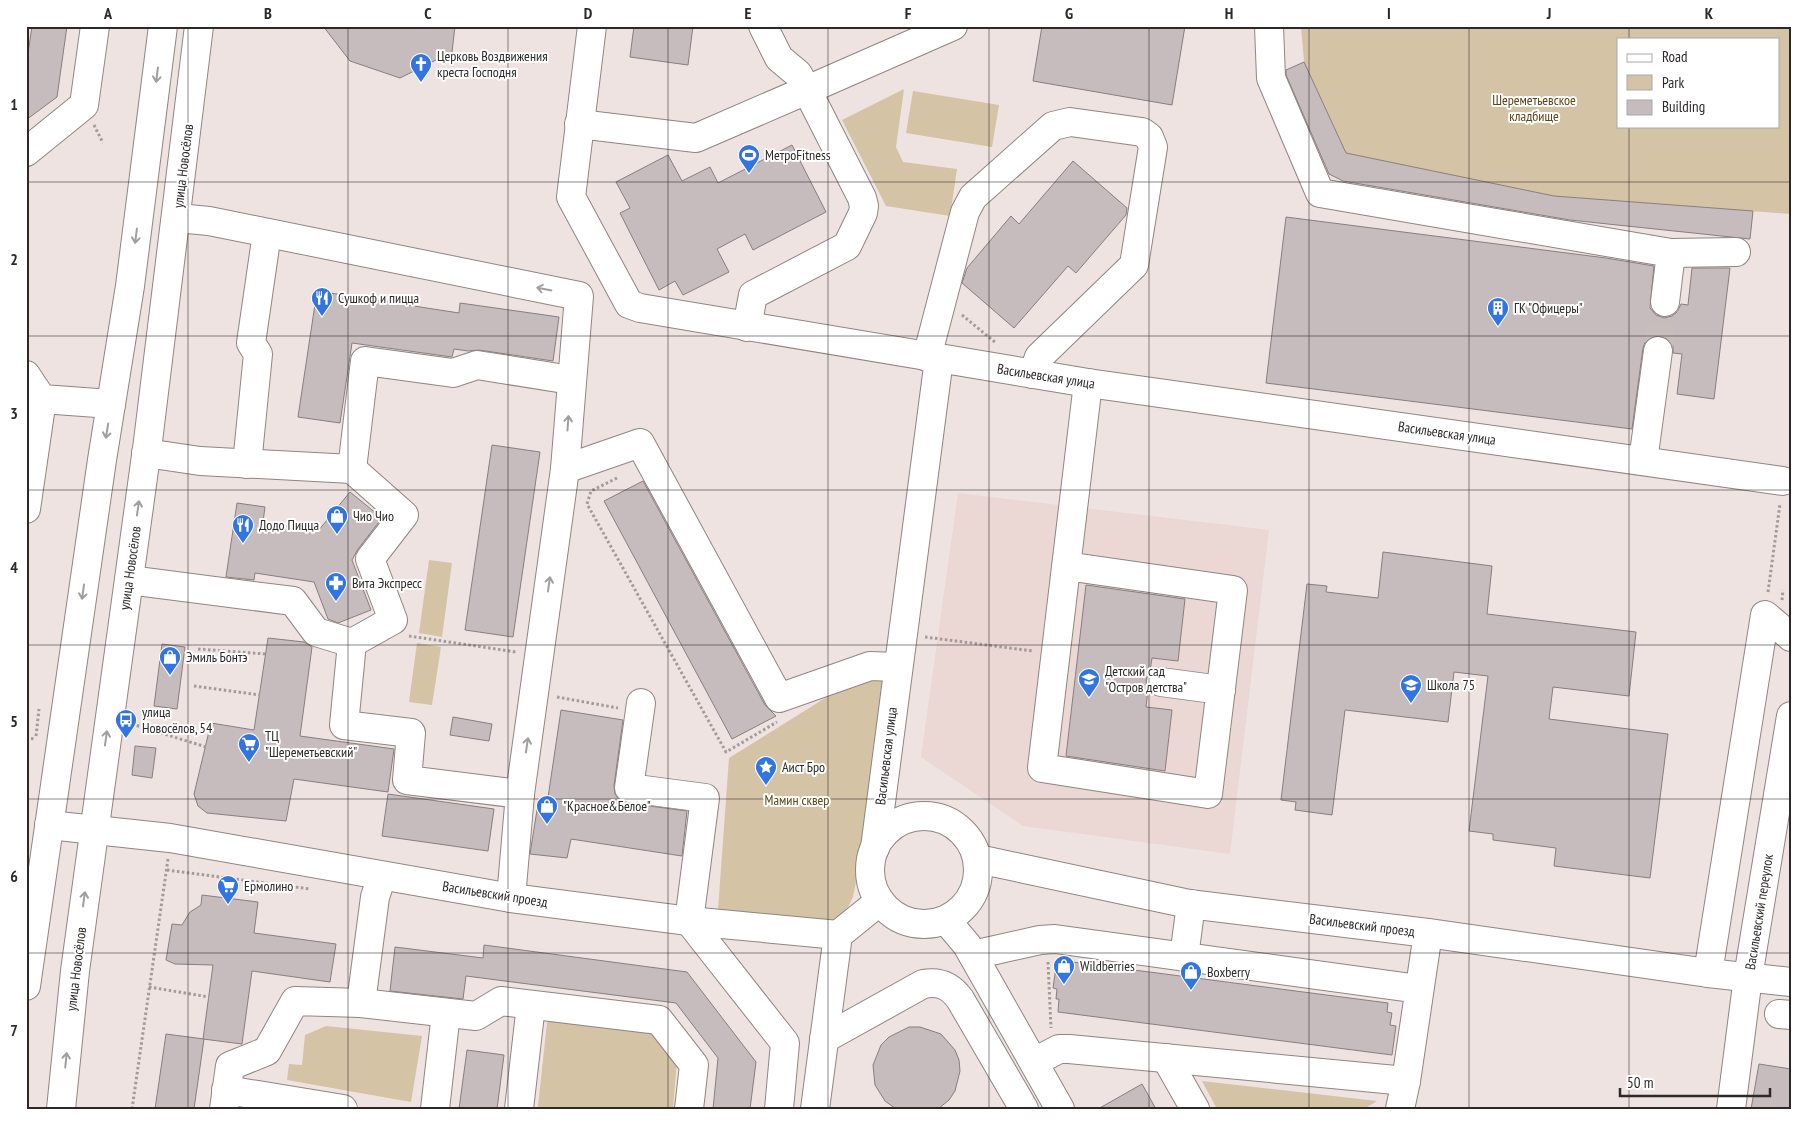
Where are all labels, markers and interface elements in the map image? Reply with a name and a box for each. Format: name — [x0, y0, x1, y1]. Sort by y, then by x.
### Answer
text: A — [103, 3, 113, 23]
text: B — [264, 3, 272, 23]
text: C — [424, 3, 432, 23]
text: D — [584, 3, 593, 23]
text: E — [745, 3, 752, 23]
text: F — [905, 3, 912, 23]
text: G — [1065, 3, 1073, 23]
text: H — [1225, 3, 1233, 23]
text: I — [1387, 3, 1391, 23]
text: J — [1546, 3, 1551, 23]
text: K — [1705, 3, 1714, 23]
legend — [1617, 38, 1780, 128]
place label: Церковь Воздвижения креста Господня — [437, 47, 548, 81]
text: Road — [1662, 47, 1688, 66]
church icon: Церковь Воздвижения креста Господня — [409, 52, 433, 83]
one-way arrow — [151, 66, 161, 82]
text: Park — [1662, 73, 1684, 92]
park label: Шереметьевское кладбище — [1492, 91, 1576, 125]
text: 1 — [10, 94, 18, 114]
text: Building — [1662, 97, 1705, 116]
street label: улица Новосёлов — [169, 123, 197, 209]
sports icon: МетроFitness — [737, 143, 761, 174]
place label: МетроFitness — [765, 146, 831, 164]
one-way arrow — [131, 228, 141, 244]
text: 2 — [10, 249, 18, 269]
one-way arrow — [537, 284, 553, 293]
restaurant icon: Сушкоф и пицца — [310, 286, 334, 317]
place label: Сушкоф и пицца — [338, 289, 419, 307]
building icon: ГК "Офицеры" — [1486, 296, 1510, 327]
place label: ГК "Офицеры" — [1514, 299, 1583, 317]
street label: Васильевская улица — [996, 359, 1096, 393]
text: 3 — [10, 403, 18, 423]
one-way arrow — [563, 415, 573, 431]
street label: Васильевская улица — [1397, 417, 1497, 449]
one-way arrow — [101, 423, 111, 439]
one-way arrow — [134, 500, 144, 516]
shop icon: Чио Чио — [325, 504, 349, 535]
place label: Чио Чио — [353, 507, 394, 525]
restaurant icon: Додо Пицца — [231, 513, 255, 544]
place label: Додо Пицца — [259, 516, 319, 534]
street label: улица Новосёлов — [115, 525, 145, 611]
text: 4 — [10, 557, 18, 577]
pharmacy icon: Вита Экспресс — [324, 571, 348, 602]
place label: Вита Экспресс — [352, 574, 422, 592]
one-way arrow — [544, 577, 554, 593]
one-way arrow — [77, 583, 87, 599]
shop icon: Эмиль Бонтэ — [158, 645, 182, 676]
place label: Эмиль Бонтэ — [186, 648, 248, 666]
place label: Детский сад "Остров детства" — [1105, 662, 1187, 696]
school or university icon: Детский сад "Остров детства" — [1077, 667, 1101, 698]
school or university icon: Школа 75 — [1399, 673, 1423, 704]
place label: Школа 75 — [1427, 676, 1475, 694]
place label: улица Новосёлов, 54 — [142, 703, 213, 737]
street label: Васильевская улица — [871, 706, 901, 806]
bus stop icon: улица Новосёлов, 54 — [114, 708, 138, 739]
text: 5 — [10, 711, 18, 731]
place label: ТЦ "Шереметьевский" — [265, 727, 357, 761]
one-way arrow — [101, 730, 111, 746]
supermarket icon: ТЦ "Шереметьевский" — [237, 732, 261, 763]
one-way arrow — [522, 738, 532, 754]
place icon: Аист Бро — [754, 755, 778, 786]
place label: Аист Бро — [782, 758, 825, 776]
park label: Мамин сквер — [765, 791, 829, 809]
shop icon: "Красное&Белое" — [535, 794, 559, 825]
place label: "Красное&Белое" — [563, 797, 651, 815]
street label: Васильевский переулок — [1741, 852, 1777, 971]
text: 6 — [10, 866, 18, 886]
supermarket icon: Ермолино — [216, 874, 240, 905]
place label: Ермолино — [244, 877, 293, 895]
street label: Васильевский проезд — [441, 877, 549, 911]
one-way arrow — [79, 891, 89, 907]
street label: Васильевский проезд — [1308, 910, 1416, 940]
street label: улица Новосёлов — [62, 926, 90, 1012]
shop icon: Wildberries — [1052, 954, 1076, 985]
place label: Wildberries — [1080, 957, 1135, 975]
shop icon: Boxberry — [1179, 960, 1203, 991]
place label: Boxberry — [1207, 963, 1251, 981]
text: 7 — [10, 1020, 18, 1040]
one-way arrow — [61, 1053, 71, 1069]
scale bar — [1620, 1065, 1770, 1097]
text: 50 m — [1627, 1073, 1653, 1092]

